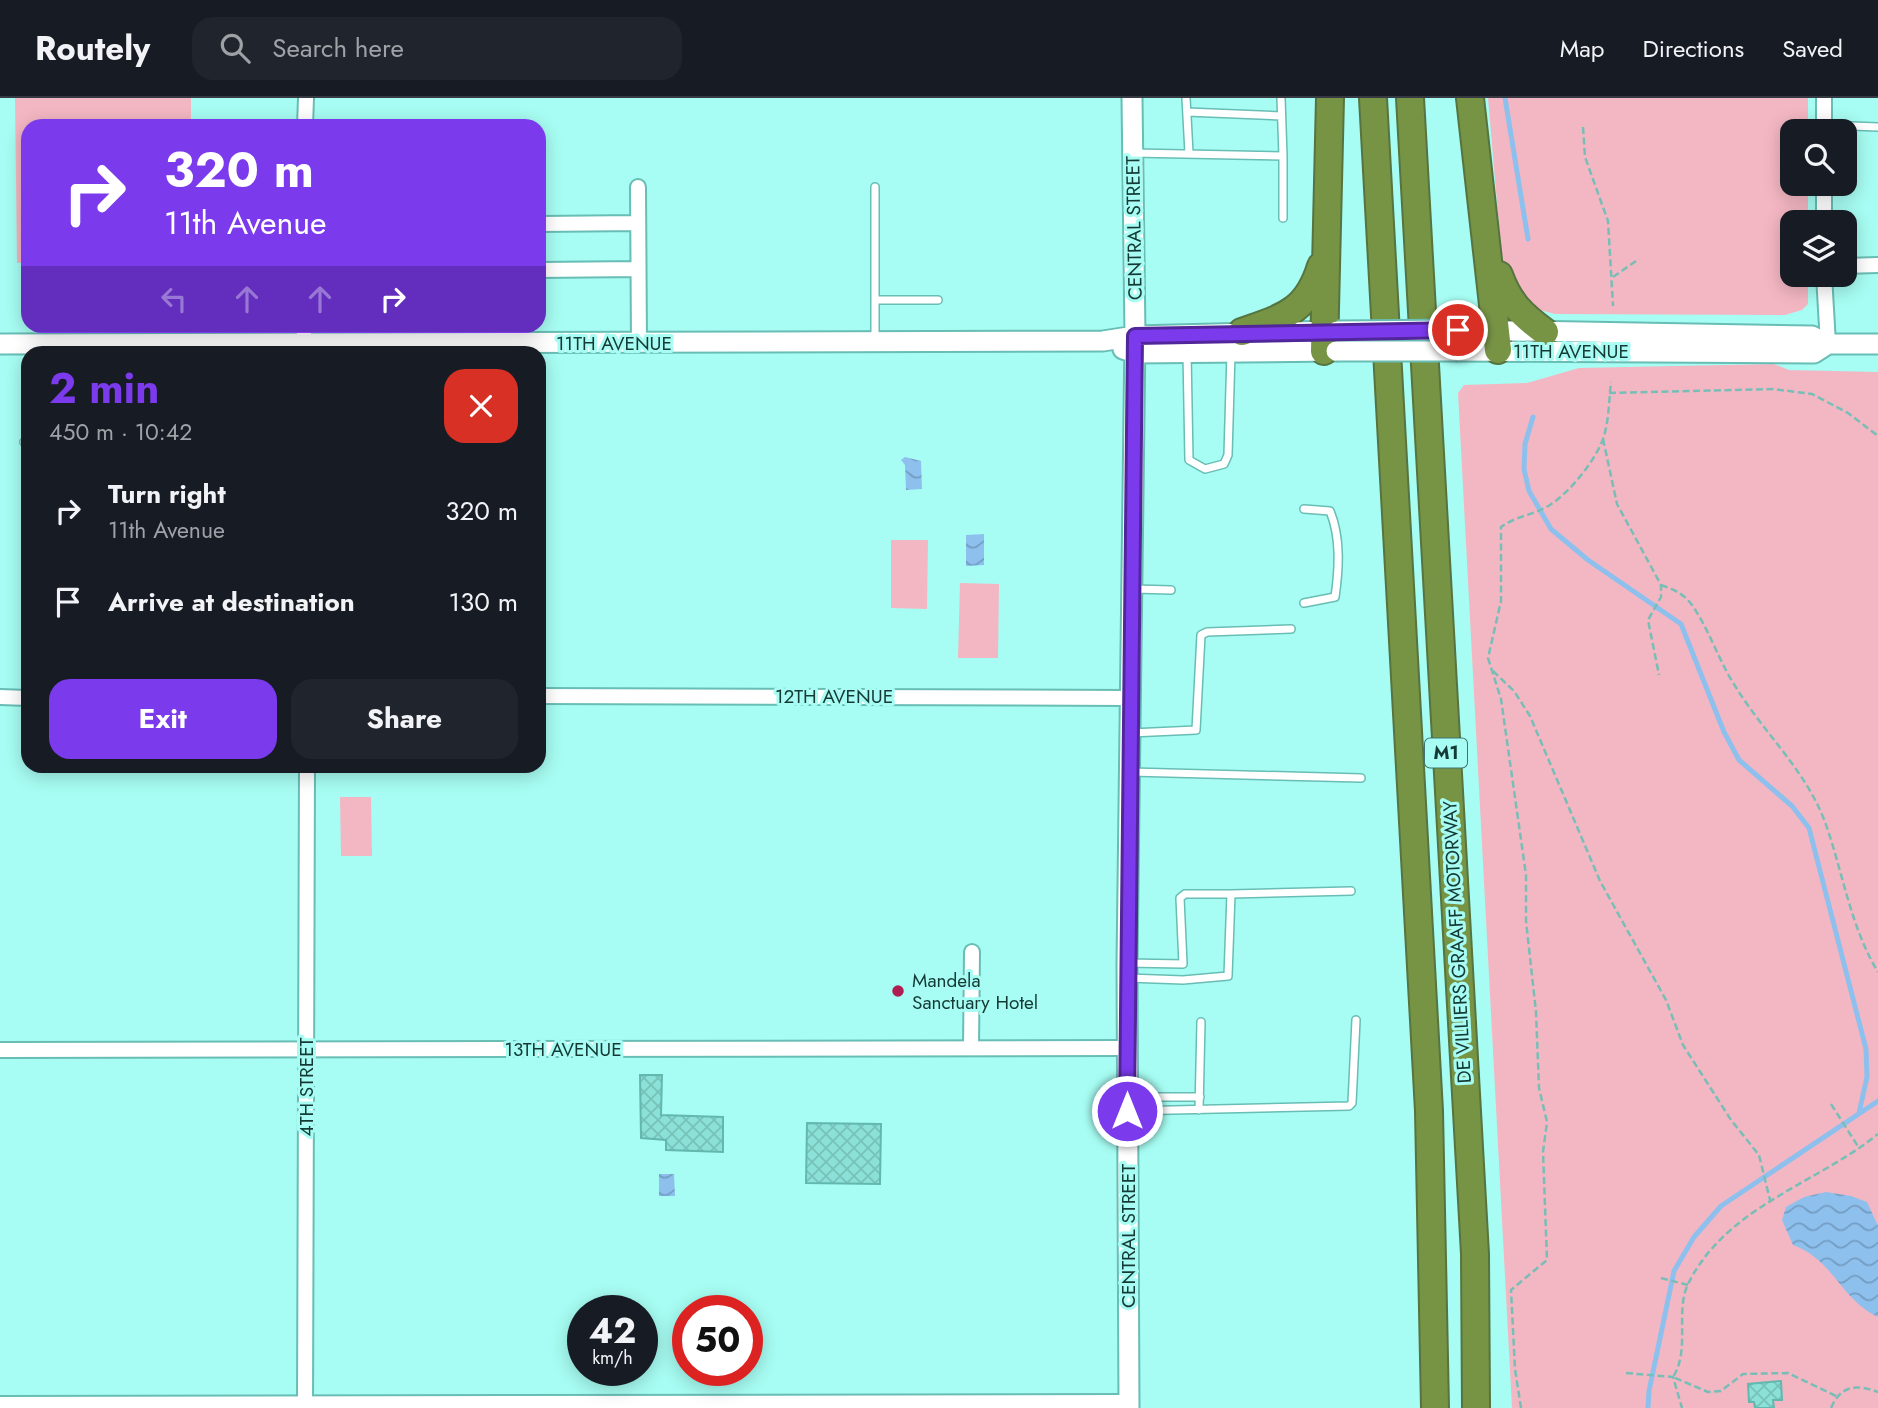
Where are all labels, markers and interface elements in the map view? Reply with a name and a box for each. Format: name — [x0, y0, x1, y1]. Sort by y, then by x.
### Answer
search box — [192, 17, 682, 80]
text: Routely — [35, 25, 150, 72]
icon: search — [216, 29, 254, 67]
text: Search here — [272, 29, 404, 67]
text: Map — [1560, 31, 1605, 66]
text: Directions — [1643, 31, 1744, 66]
text: Saved — [1782, 31, 1843, 66]
map controls — [1780, 119, 1857, 287]
button: search — [1780, 119, 1857, 196]
text: 320 m — [164, 135, 314, 205]
icon: right — [49, 147, 140, 238]
street label: CENTRAL STREET — [1119, 156, 1149, 300]
text: 11th Avenue — [164, 200, 327, 246]
button: layers — [1780, 210, 1857, 287]
icon: left — [155, 280, 193, 318]
icon: ahead — [228, 280, 266, 318]
icon: ahead — [301, 280, 339, 318]
icon: right — [374, 280, 412, 318]
pin — [1428, 300, 1488, 360]
icon: arrive — [1439, 311, 1477, 349]
street label: 11TH AVENUE — [556, 330, 672, 357]
street label: 11TH AVENUE — [1513, 338, 1629, 365]
text: 2 min — [49, 358, 159, 419]
button: close — [444, 369, 518, 443]
text: 450 m · 10:42 — [49, 415, 192, 449]
text: Turn right — [108, 475, 226, 513]
icon: right — [49, 492, 87, 530]
text: 320 m — [445, 492, 518, 530]
text: 11th Avenue — [108, 513, 225, 547]
icon: arrive — [49, 583, 87, 621]
text: Arrive at destination — [108, 583, 355, 621]
text: 130 m — [448, 583, 518, 621]
button: Exit — [49, 679, 277, 759]
button: Share — [291, 679, 518, 759]
street label: 12TH AVENUE — [775, 683, 893, 710]
road number: M1 — [1425, 738, 1467, 768]
street label: DE VILLIERS GRAAFF MOTORWAY — [1436, 800, 1478, 1084]
place label: Mandela Sanctuary Hotel — [912, 967, 1038, 1016]
marker: Mandela Sanctuary Hotel — [890, 983, 906, 999]
street label: 13TH AVENUE — [504, 1036, 622, 1063]
street label: 4TH STREET — [293, 1037, 320, 1136]
position arrow — [1090, 1074, 1164, 1148]
street label: CENTRAL STREET — [1115, 1164, 1142, 1308]
speed limit sign: 50 — [672, 1295, 763, 1386]
text: 42 — [589, 1306, 636, 1356]
text: km/h — [592, 1345, 633, 1371]

